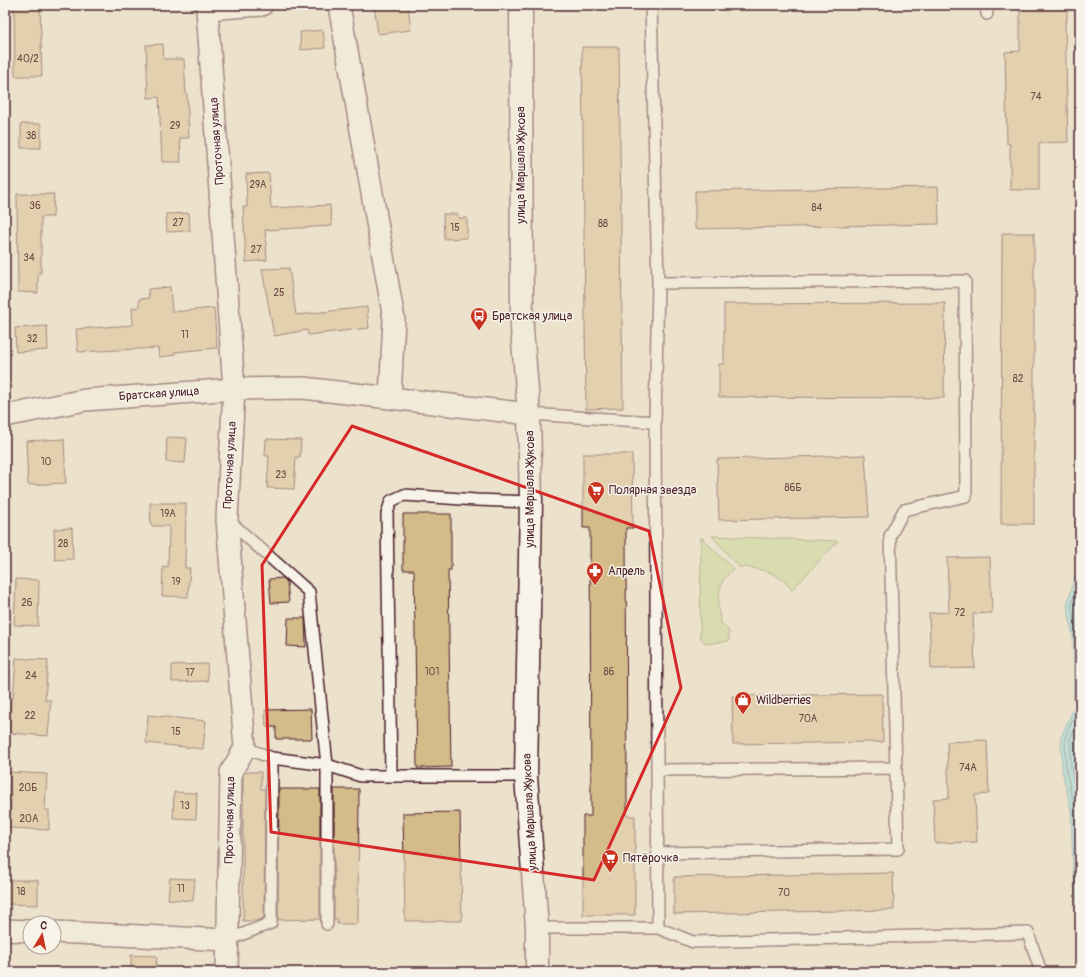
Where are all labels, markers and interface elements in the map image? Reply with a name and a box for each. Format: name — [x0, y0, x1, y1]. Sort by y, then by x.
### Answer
house number: 40/2 — [17, 53, 39, 65]
house number: 74 — [1030, 91, 1042, 103]
street label: Проточная улица — [206, 96, 228, 185]
street label: улица Маршала Жукова — [514, 106, 529, 225]
house number: 29 — [170, 120, 180, 132]
house number: 38 — [26, 130, 36, 142]
house number: 29А — [249, 179, 267, 191]
house number: 36 — [29, 200, 41, 212]
house number: 84 — [812, 202, 823, 214]
house number: 27 — [173, 217, 184, 229]
house number: 88 — [598, 218, 608, 230]
house number: 15 — [450, 222, 460, 234]
house number: 27 — [251, 244, 262, 256]
house number: 34 — [23, 252, 35, 264]
house number: 25 — [273, 287, 285, 299]
bus stop icon: Братская улица — [469, 306, 489, 331]
place label: Братская улица — [492, 309, 573, 324]
house number: 11 — [181, 329, 189, 341]
house number: 32 — [26, 333, 38, 345]
house number: 82 — [1013, 373, 1024, 385]
street label: Братская улица — [118, 384, 200, 404]
street label: Проточная улица — [220, 420, 240, 509]
street label: улица Маршала Жукова — [523, 430, 538, 549]
house number: 10 — [41, 456, 52, 468]
house number: 23 — [276, 469, 287, 481]
supermarket icon: Полярная звезда — [586, 480, 606, 505]
house number: 86Б — [785, 482, 801, 494]
place label: Полярная звезда — [609, 483, 697, 498]
house number: 19А — [160, 508, 176, 520]
house number: 28 — [58, 538, 68, 550]
pharmacy icon: Апрель — [585, 561, 605, 586]
place label: Апрель — [608, 564, 645, 579]
house number: 19 — [171, 576, 181, 588]
house number: 26 — [21, 597, 33, 609]
house number: 72 — [955, 607, 966, 619]
house number: 101 — [425, 666, 439, 678]
house number: 86 — [604, 666, 615, 678]
house number: 17 — [185, 667, 195, 679]
house number: 24 — [25, 670, 37, 682]
shop icon: Wildberries — [733, 690, 753, 715]
place label: Wildberries — [756, 693, 812, 708]
house number: 22 — [24, 710, 36, 722]
house number: 70А — [799, 713, 818, 725]
house number: 15 — [171, 726, 181, 738]
street label: улица Маршала Жукова — [519, 753, 541, 872]
house number: 74А — [959, 762, 977, 774]
street label: Проточная улица — [222, 776, 238, 864]
house number: 20Б — [19, 782, 37, 794]
house number: 13 — [180, 800, 190, 812]
house number: 20А — [20, 813, 39, 825]
supermarket icon: Пятёрочка — [600, 848, 620, 873]
place label: Пятёрочка — [623, 851, 679, 866]
house number: 11 — [177, 883, 185, 895]
house number: 18 — [17, 886, 25, 898]
house number: 70 — [778, 887, 790, 899]
north arrow — [22, 915, 62, 955]
text: С — [39, 919, 48, 933]

